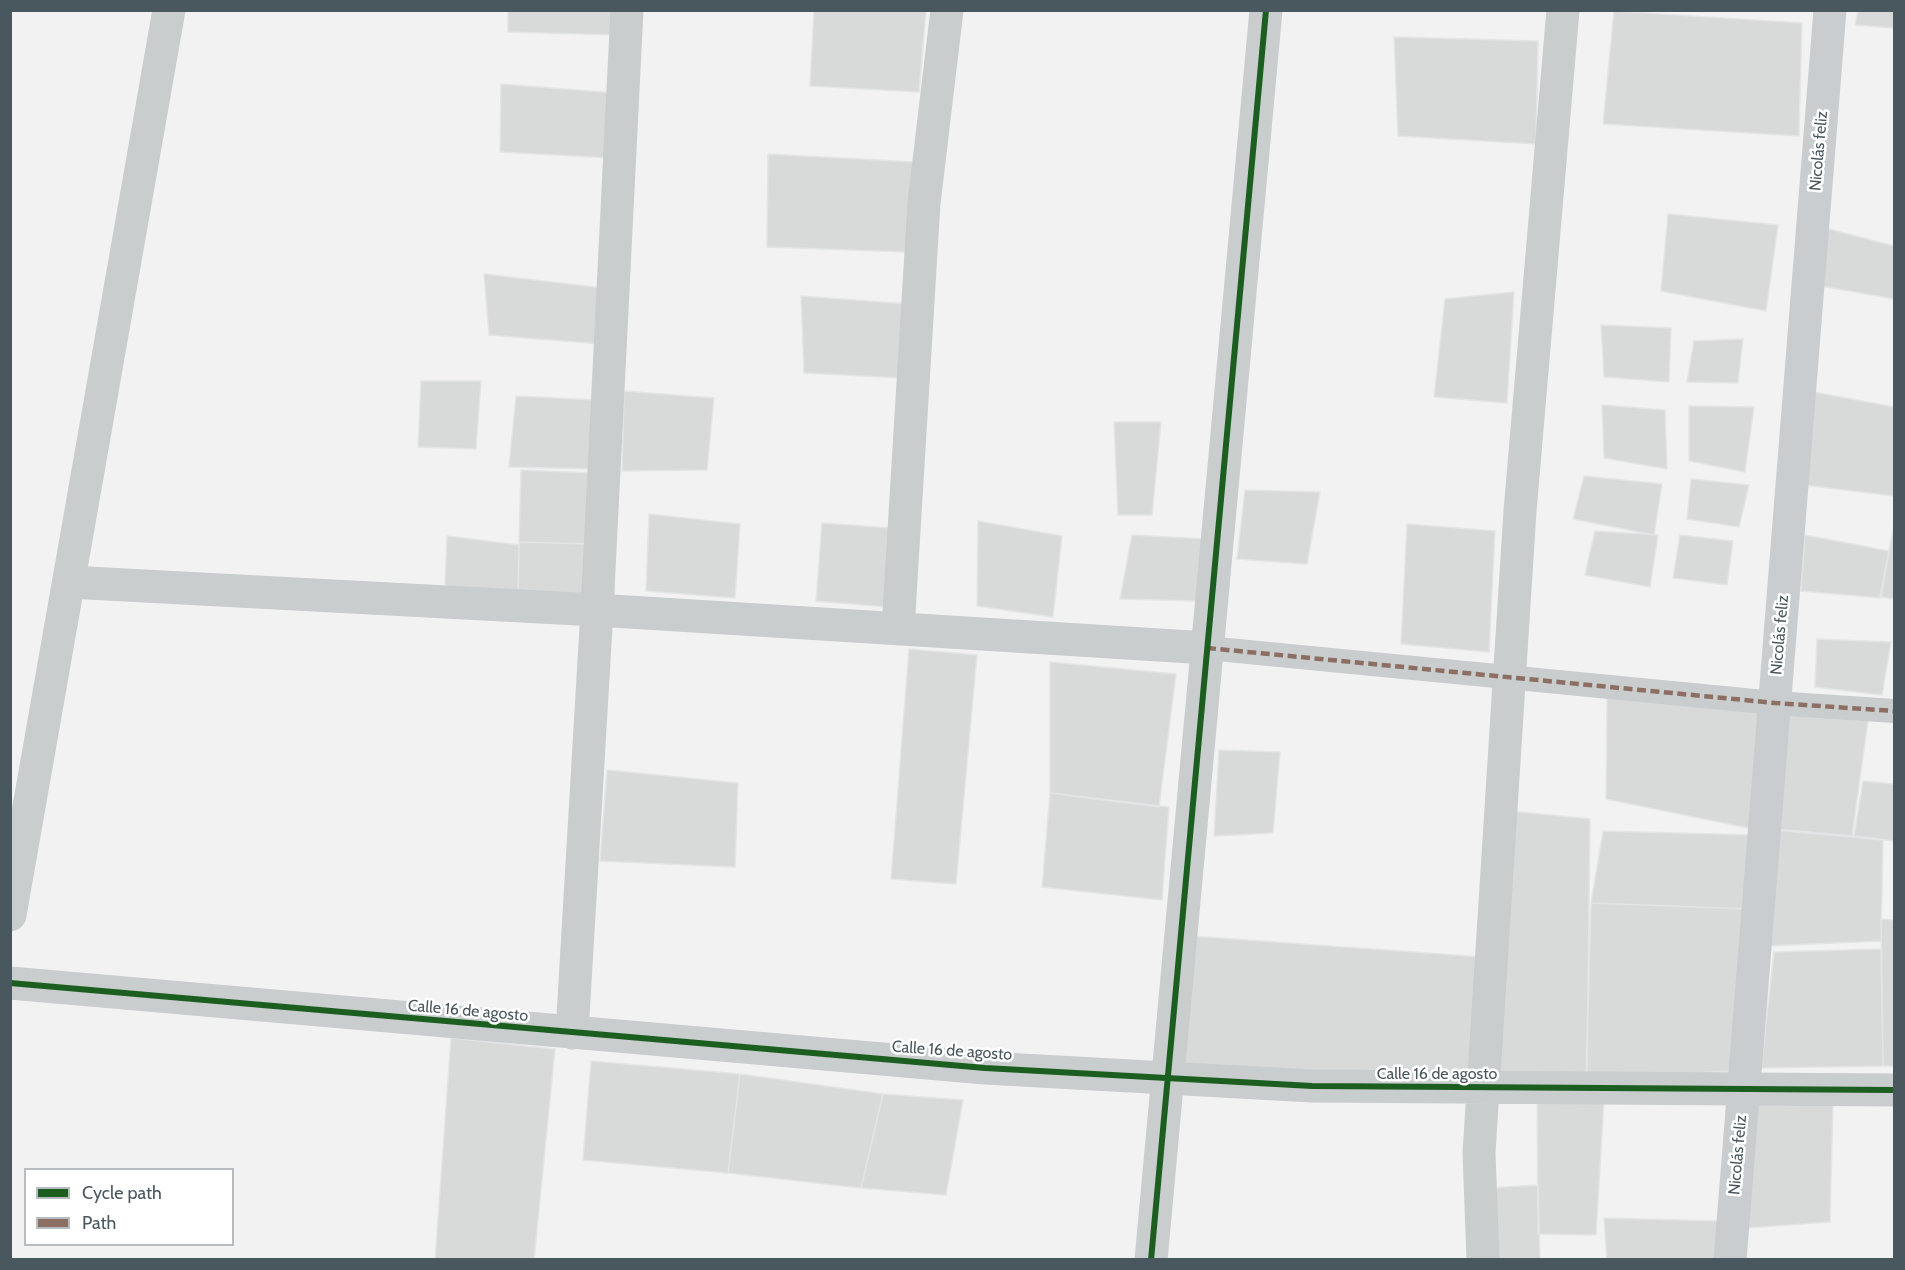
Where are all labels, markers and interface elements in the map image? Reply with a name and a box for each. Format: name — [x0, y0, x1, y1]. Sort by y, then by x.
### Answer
street label: Nicolás feliz — [1806, 110, 1832, 192]
street label: Nicolás feliz — [1767, 594, 1793, 676]
street label: Calle 16 de agosto — [407, 996, 529, 1026]
street label: Calle 16 de agosto — [891, 1037, 1013, 1065]
street label: Calle 16 de agosto — [1377, 1064, 1497, 1084]
street label: Nicolás feliz — [1725, 1114, 1751, 1196]
legend — [24, 1168, 234, 1246]
text: Cycle path — [82, 1182, 162, 1204]
text: Path — [82, 1212, 116, 1234]

